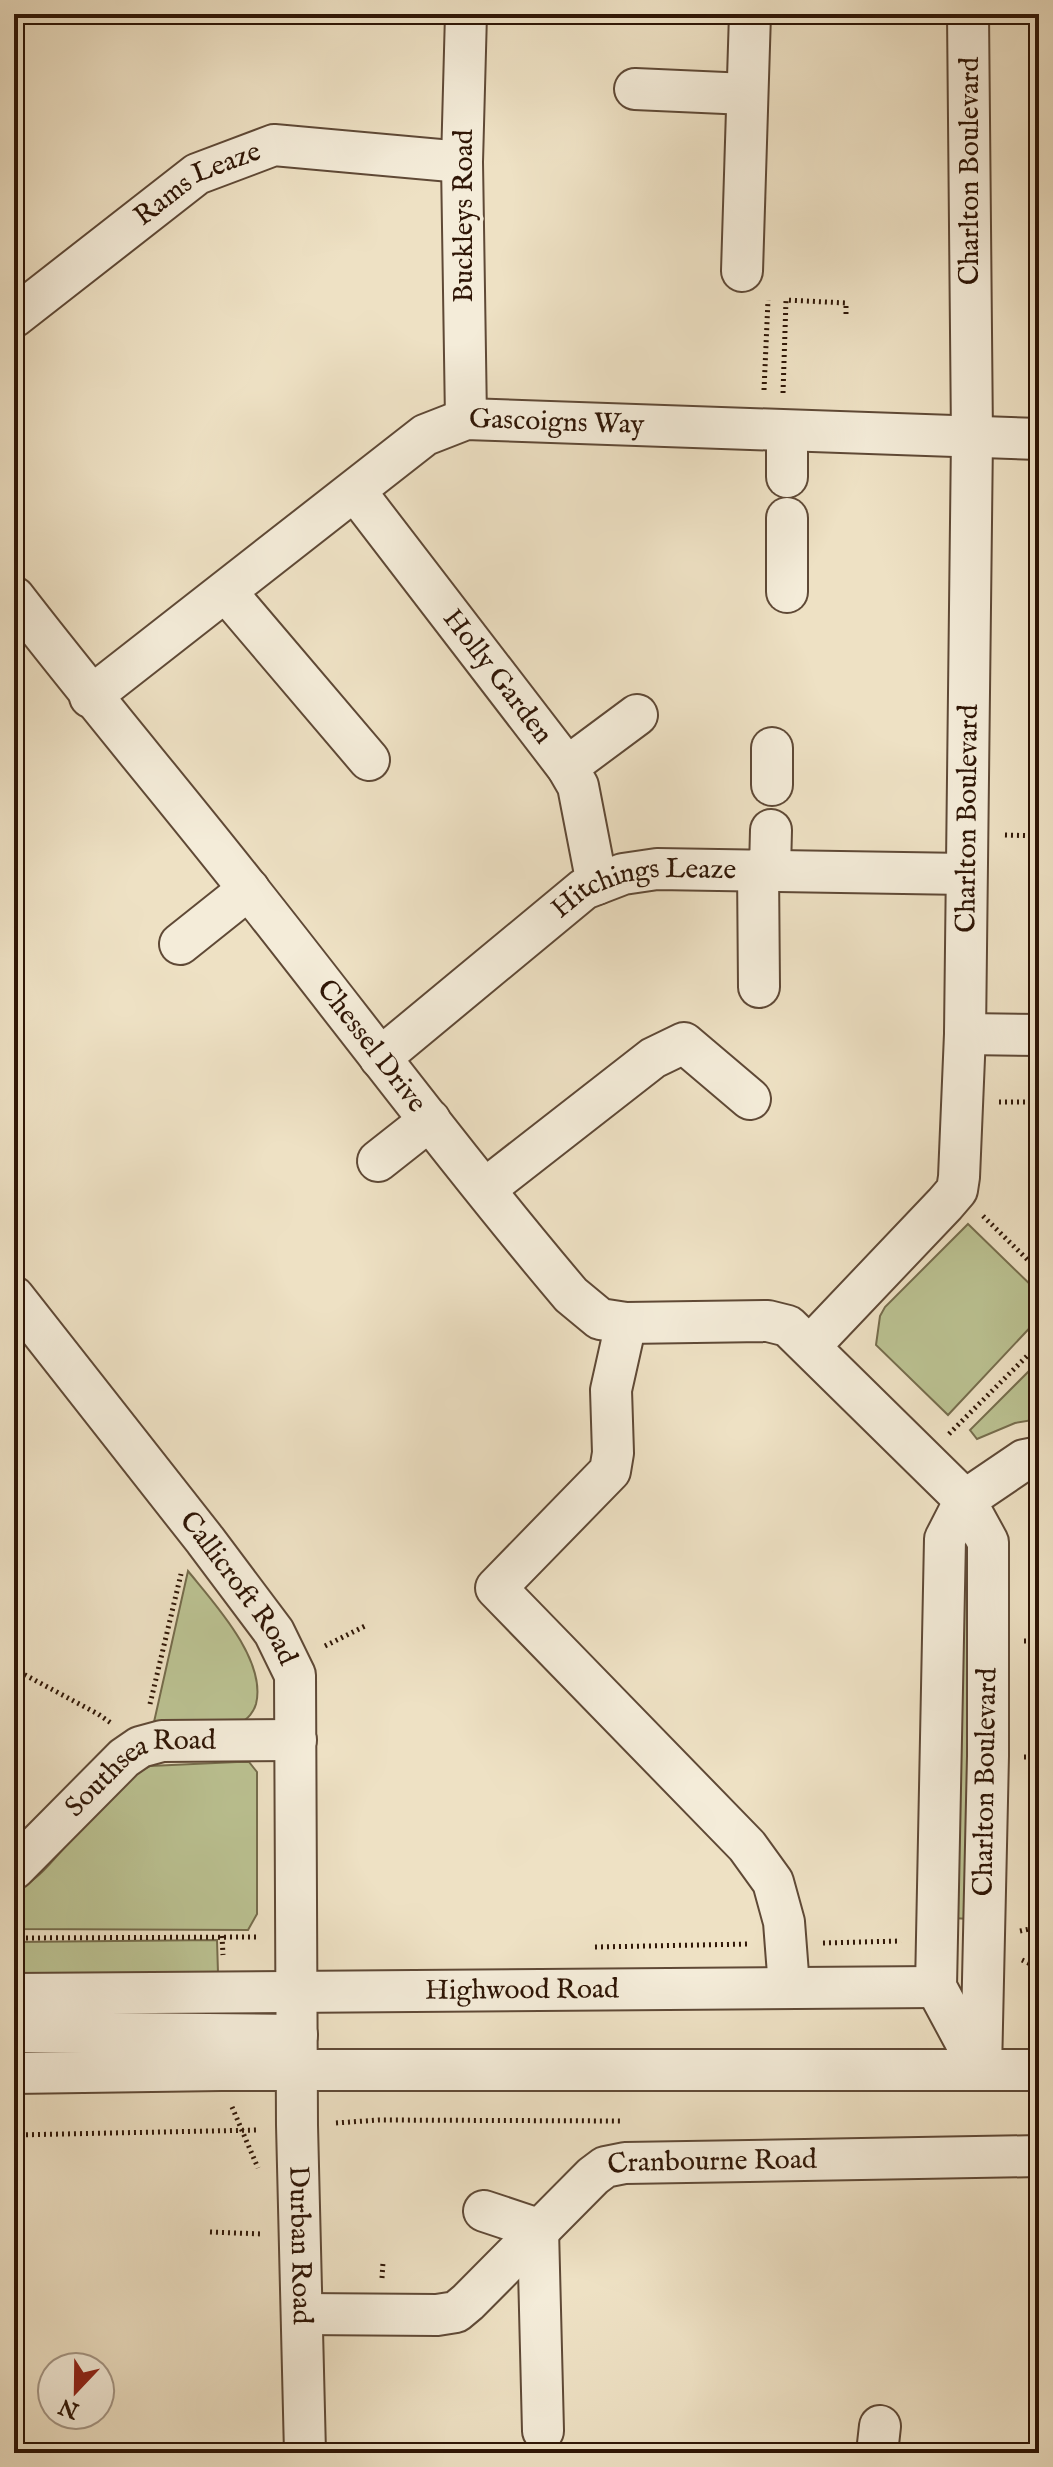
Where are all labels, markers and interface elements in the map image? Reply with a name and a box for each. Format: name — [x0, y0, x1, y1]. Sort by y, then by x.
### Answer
street label: Charlton Boulevard — [953, 57, 988, 285]
street label: Buckleys Road — [447, 129, 482, 303]
street label: Rams Leaze — [127, 134, 266, 234]
street label: Gascoigns Way — [468, 402, 645, 443]
street label: Holly Garden — [435, 602, 560, 751]
street label: Charlton Boulevard — [949, 704, 986, 933]
street label: Hitchings Leaze — [544, 851, 737, 926]
street label: Chessel Drive — [309, 973, 434, 1120]
street label: Callicroft Road — [172, 1504, 305, 1671]
street label: Charlton Boulevard — [967, 1667, 1005, 1897]
street label: Southsea Road — [58, 1723, 216, 1825]
street label: Highwood Road — [425, 1972, 619, 2008]
street label: Cranbourne Road — [605, 2142, 817, 2184]
street label: Durban Road — [280, 2165, 319, 2325]
north arrow — [36, 2351, 116, 2431]
text: N — [55, 2391, 84, 2425]

